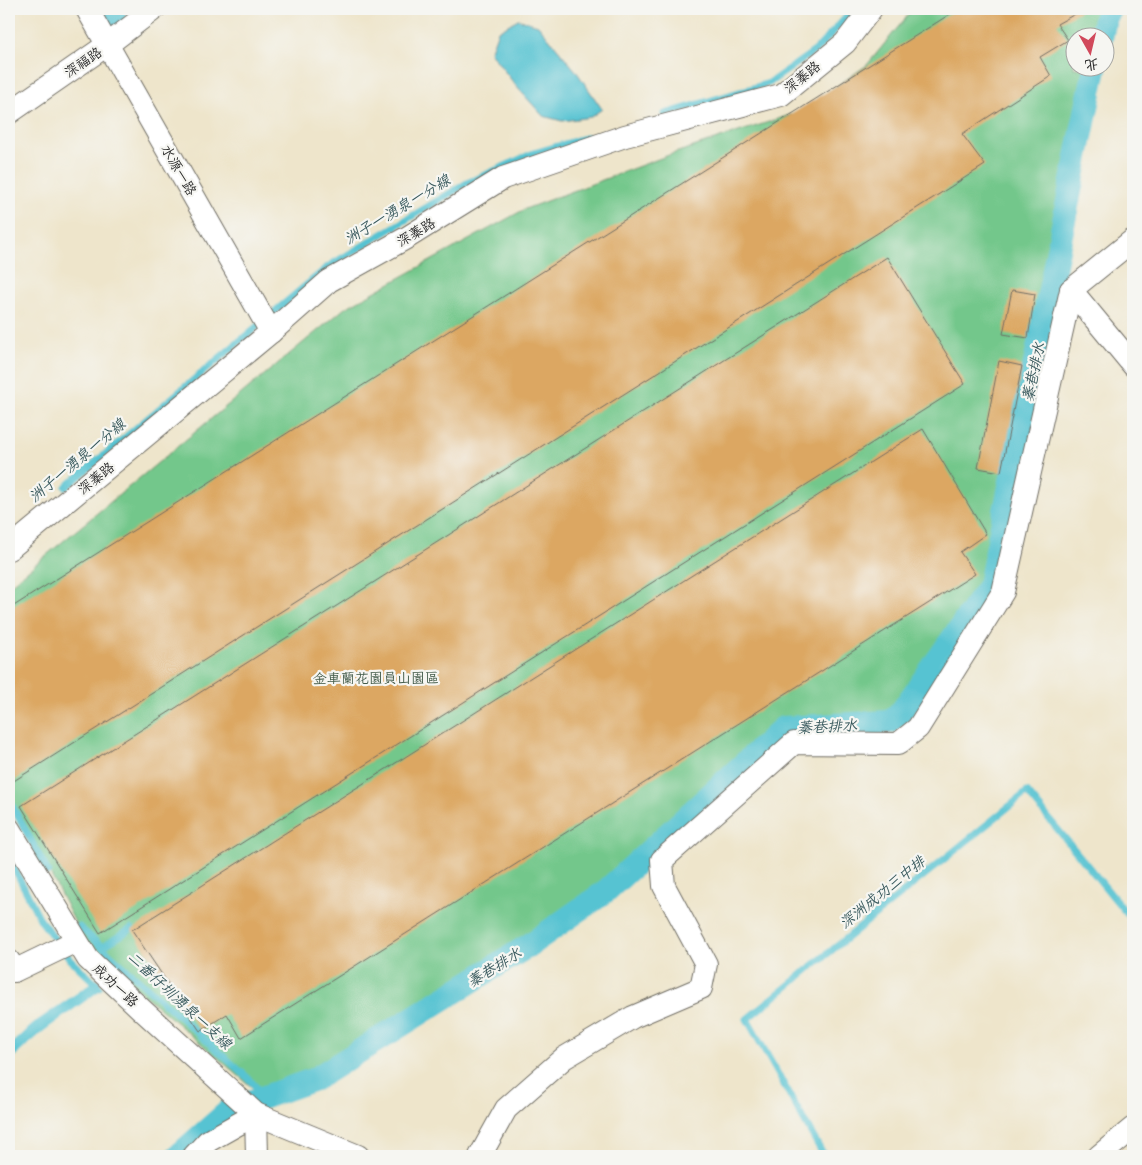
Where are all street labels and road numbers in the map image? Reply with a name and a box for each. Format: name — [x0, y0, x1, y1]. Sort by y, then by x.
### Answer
street label: 深福路 — [61, 43, 105, 81]
street label: 深蓁路 — [780, 57, 824, 97]
street label: 水源一路 — [157, 141, 201, 199]
street label: 深蓁路 — [393, 213, 439, 251]
street label: 深蓁路 — [74, 458, 118, 498]
street label: 成功一路 — [89, 959, 143, 1011]

